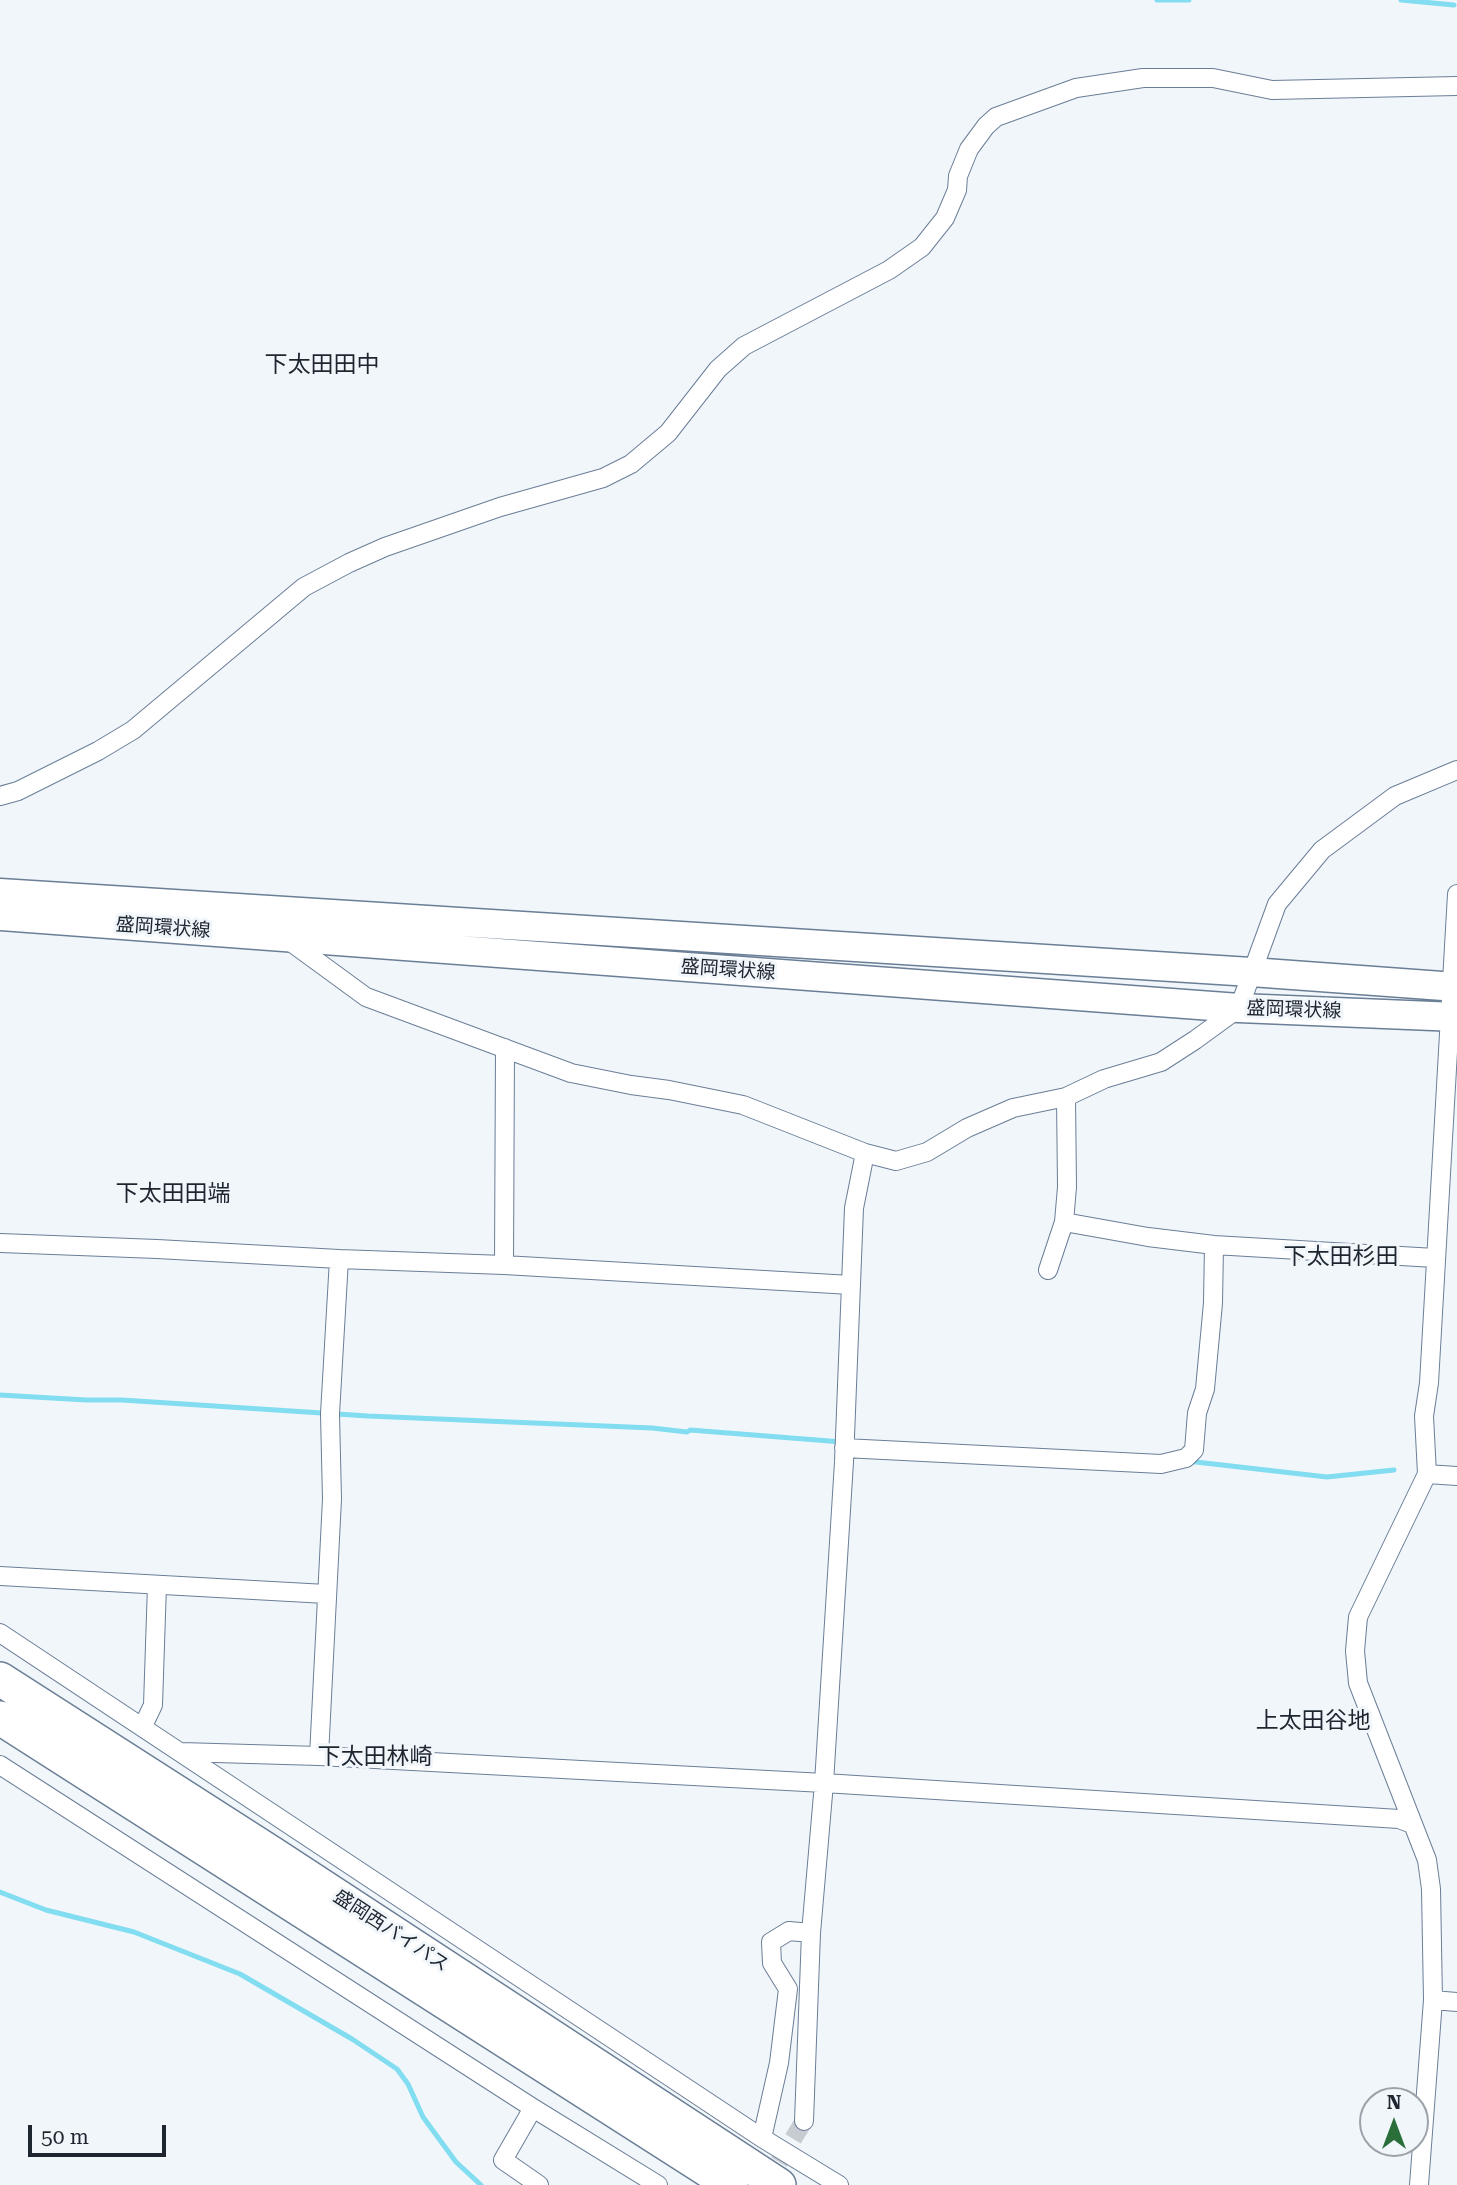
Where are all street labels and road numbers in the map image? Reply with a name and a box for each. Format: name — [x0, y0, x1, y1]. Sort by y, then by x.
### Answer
street label: 盛岡環状線 — [115, 913, 211, 943]
street label: 盛岡環状線 — [680, 955, 776, 985]
street label: 盛岡環状線 — [1246, 997, 1342, 1023]
street label: 盛岡西バイパス — [329, 1885, 453, 1977]

